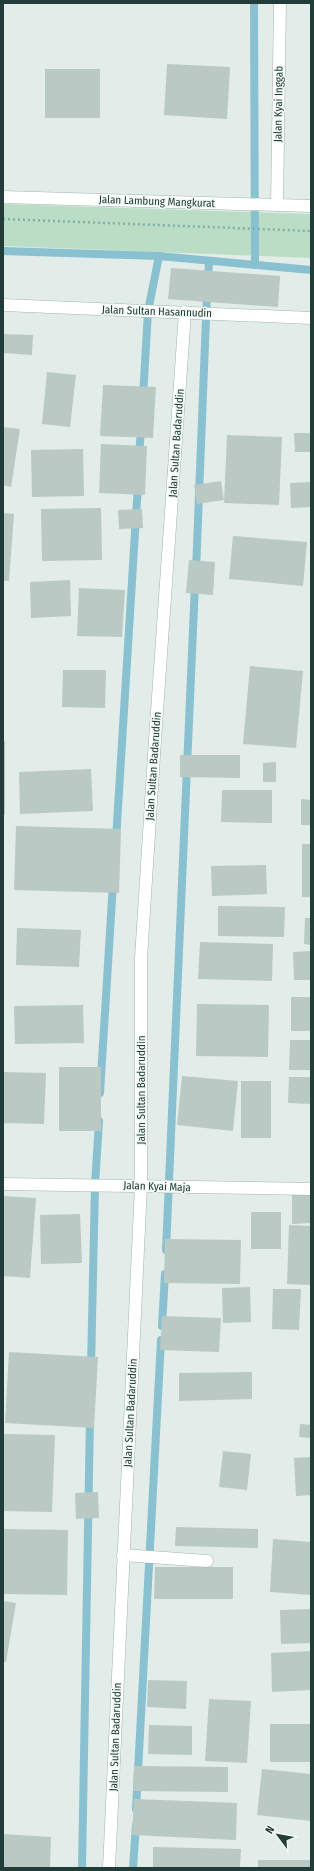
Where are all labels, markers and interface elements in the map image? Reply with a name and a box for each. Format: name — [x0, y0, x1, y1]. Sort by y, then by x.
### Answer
street label: Jalan Kyai Inggab — [271, 66, 286, 142]
street label: Jalan Lambung Mangkurat — [99, 193, 216, 210]
street label: Jalan Sultan Hasannudin — [102, 303, 212, 320]
street label: Jalan Sultan Badaruddin — [166, 388, 187, 498]
street label: Jalan Sultan Badaruddin — [143, 711, 164, 821]
street label: Jalan Sultan Badaruddin — [135, 1036, 148, 1144]
street label: Jalan Kyai Maja — [123, 1179, 191, 1194]
street label: Jalan Sultan Badaruddin — [121, 1358, 140, 1468]
street label: Jalan Sultan Badaruddin — [107, 1682, 124, 1792]
north arrow — [258, 1815, 298, 1855]
text: N — [263, 1824, 277, 1836]

